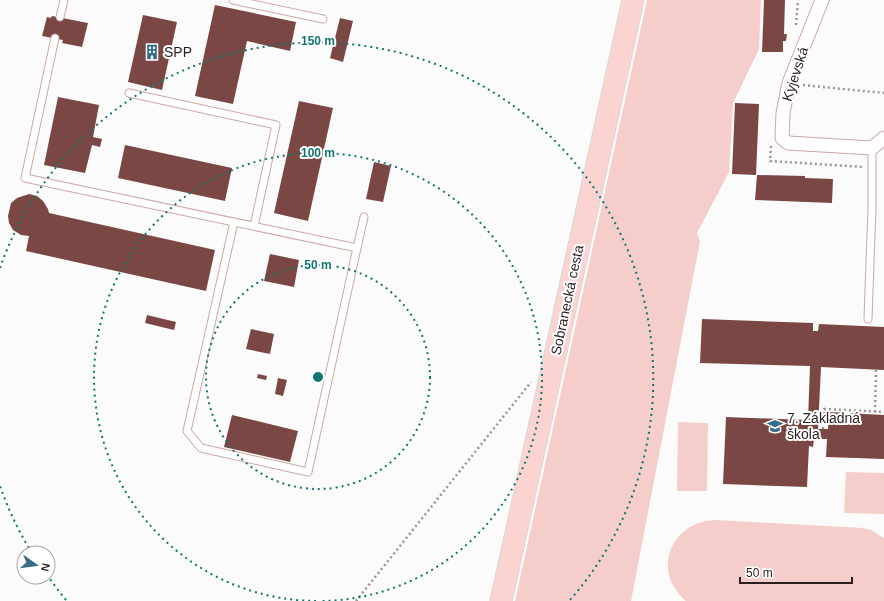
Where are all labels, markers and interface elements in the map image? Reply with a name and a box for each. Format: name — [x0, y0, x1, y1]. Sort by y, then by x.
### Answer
text: 150 m — [301, 34, 335, 48]
building icon: SPP — [143, 43, 161, 61]
place label: SPP — [164, 44, 192, 60]
street label: Kyjevská — [779, 45, 811, 103]
text: 100 m — [301, 146, 335, 160]
street label: Sobranecká cesta — [548, 243, 587, 356]
text: 50 m — [304, 258, 332, 272]
centre of rings — [311, 370, 325, 384]
place label: 7. Základná škola — [787, 410, 860, 442]
school or university icon: 7. Základná škola — [766, 417, 784, 435]
north arrow — [16, 545, 56, 585]
scale bar — [740, 559, 852, 585]
text: N — [39, 562, 52, 573]
text: 50 m — [746, 566, 773, 580]

